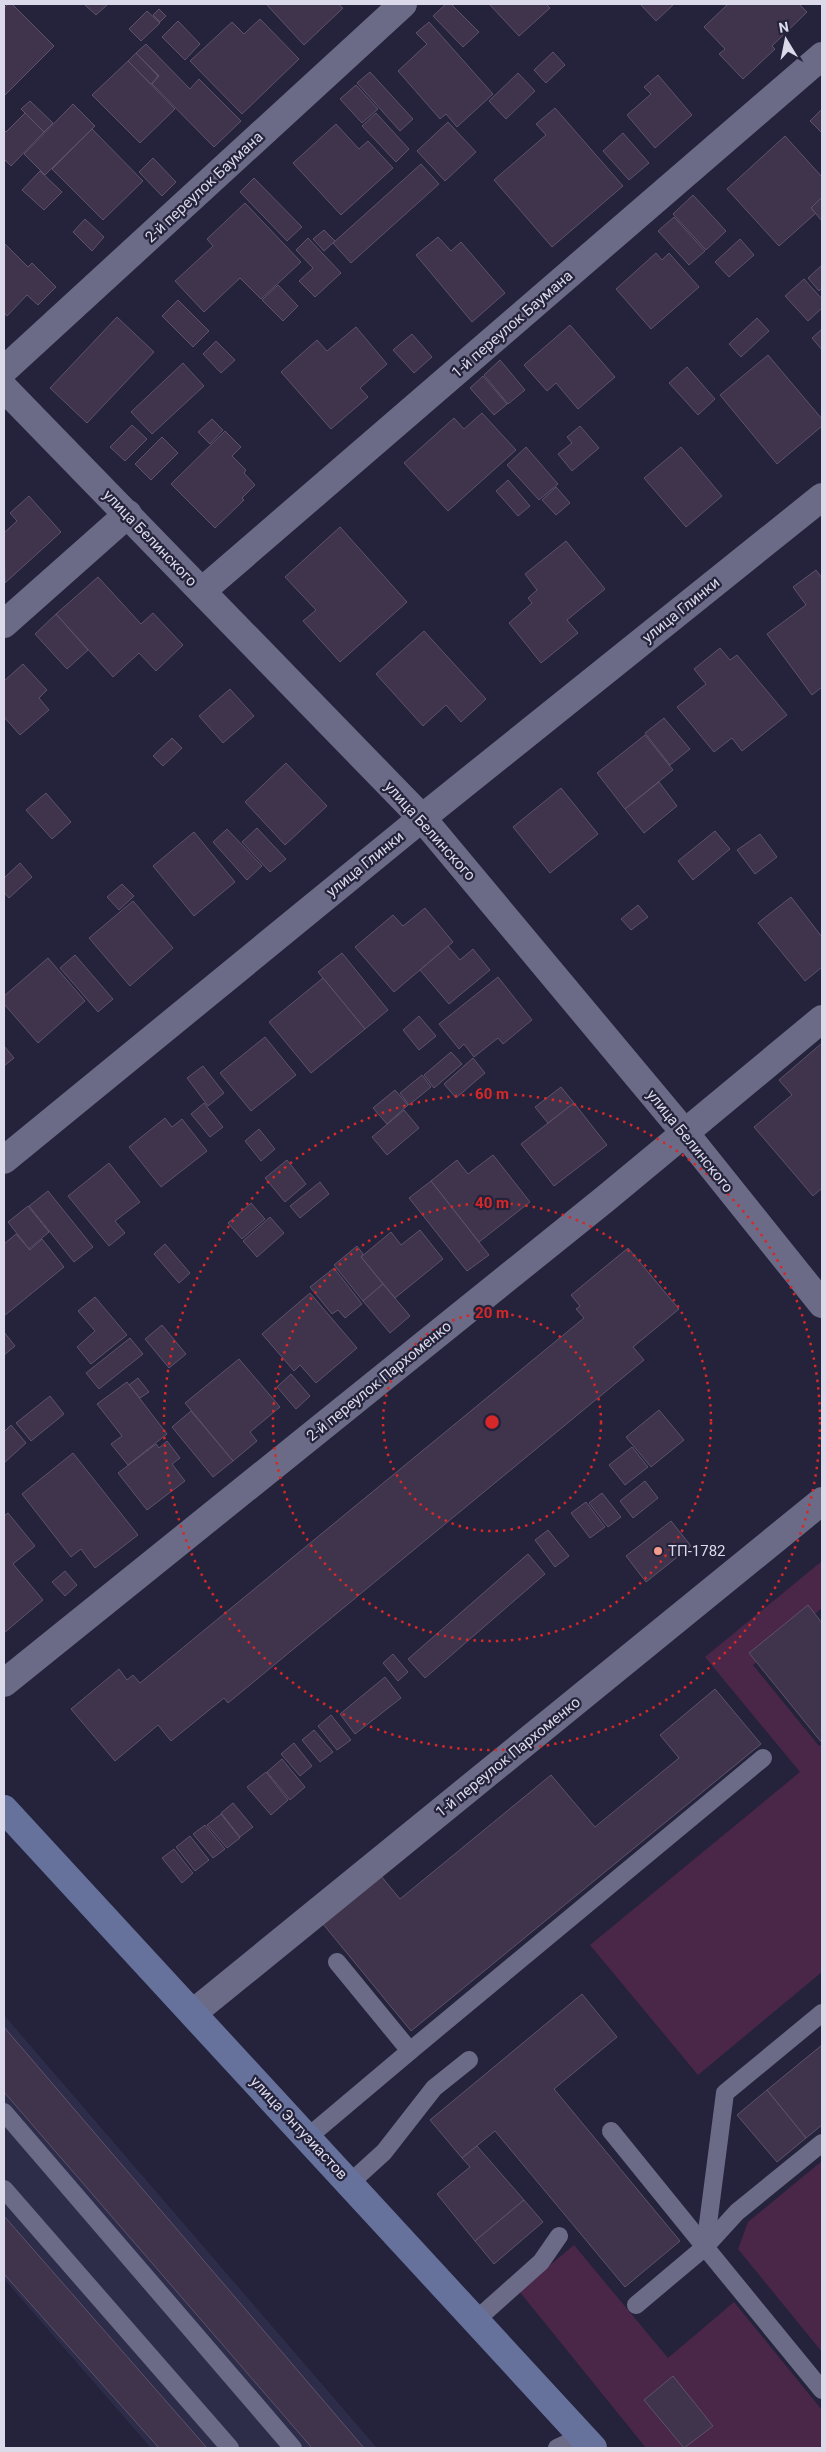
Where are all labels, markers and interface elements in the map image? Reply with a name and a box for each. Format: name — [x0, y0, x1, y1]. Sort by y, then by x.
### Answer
north arrow — [761, 15, 811, 65]
text: N — [777, 18, 790, 36]
street label: 2-й переулок Баумана — [141, 128, 267, 246]
street label: 1-й переулок Баумана — [448, 267, 576, 381]
street label: улица Белинского — [99, 486, 201, 590]
street label: улица Глинки — [639, 573, 723, 647]
street label: улица Белинского — [381, 778, 479, 884]
street label: улица Глинки — [323, 827, 407, 901]
text: 60 m — [475, 1085, 509, 1103]
street label: улица Белинского — [643, 1086, 737, 1196]
text: 40 m — [475, 1194, 509, 1212]
text: 20 m — [475, 1304, 509, 1322]
street label: 2-й переулок Пархоменко — [303, 1317, 455, 1445]
centre of rings — [483, 1413, 501, 1431]
place label: ТП-1782 — [668, 1542, 726, 1560]
marker: ТП-1782 — [652, 1545, 664, 1557]
street label: 1-й переулок Пархоменко — [432, 1693, 584, 1821]
street label: улица Энтузиастов — [247, 2073, 351, 2183]

